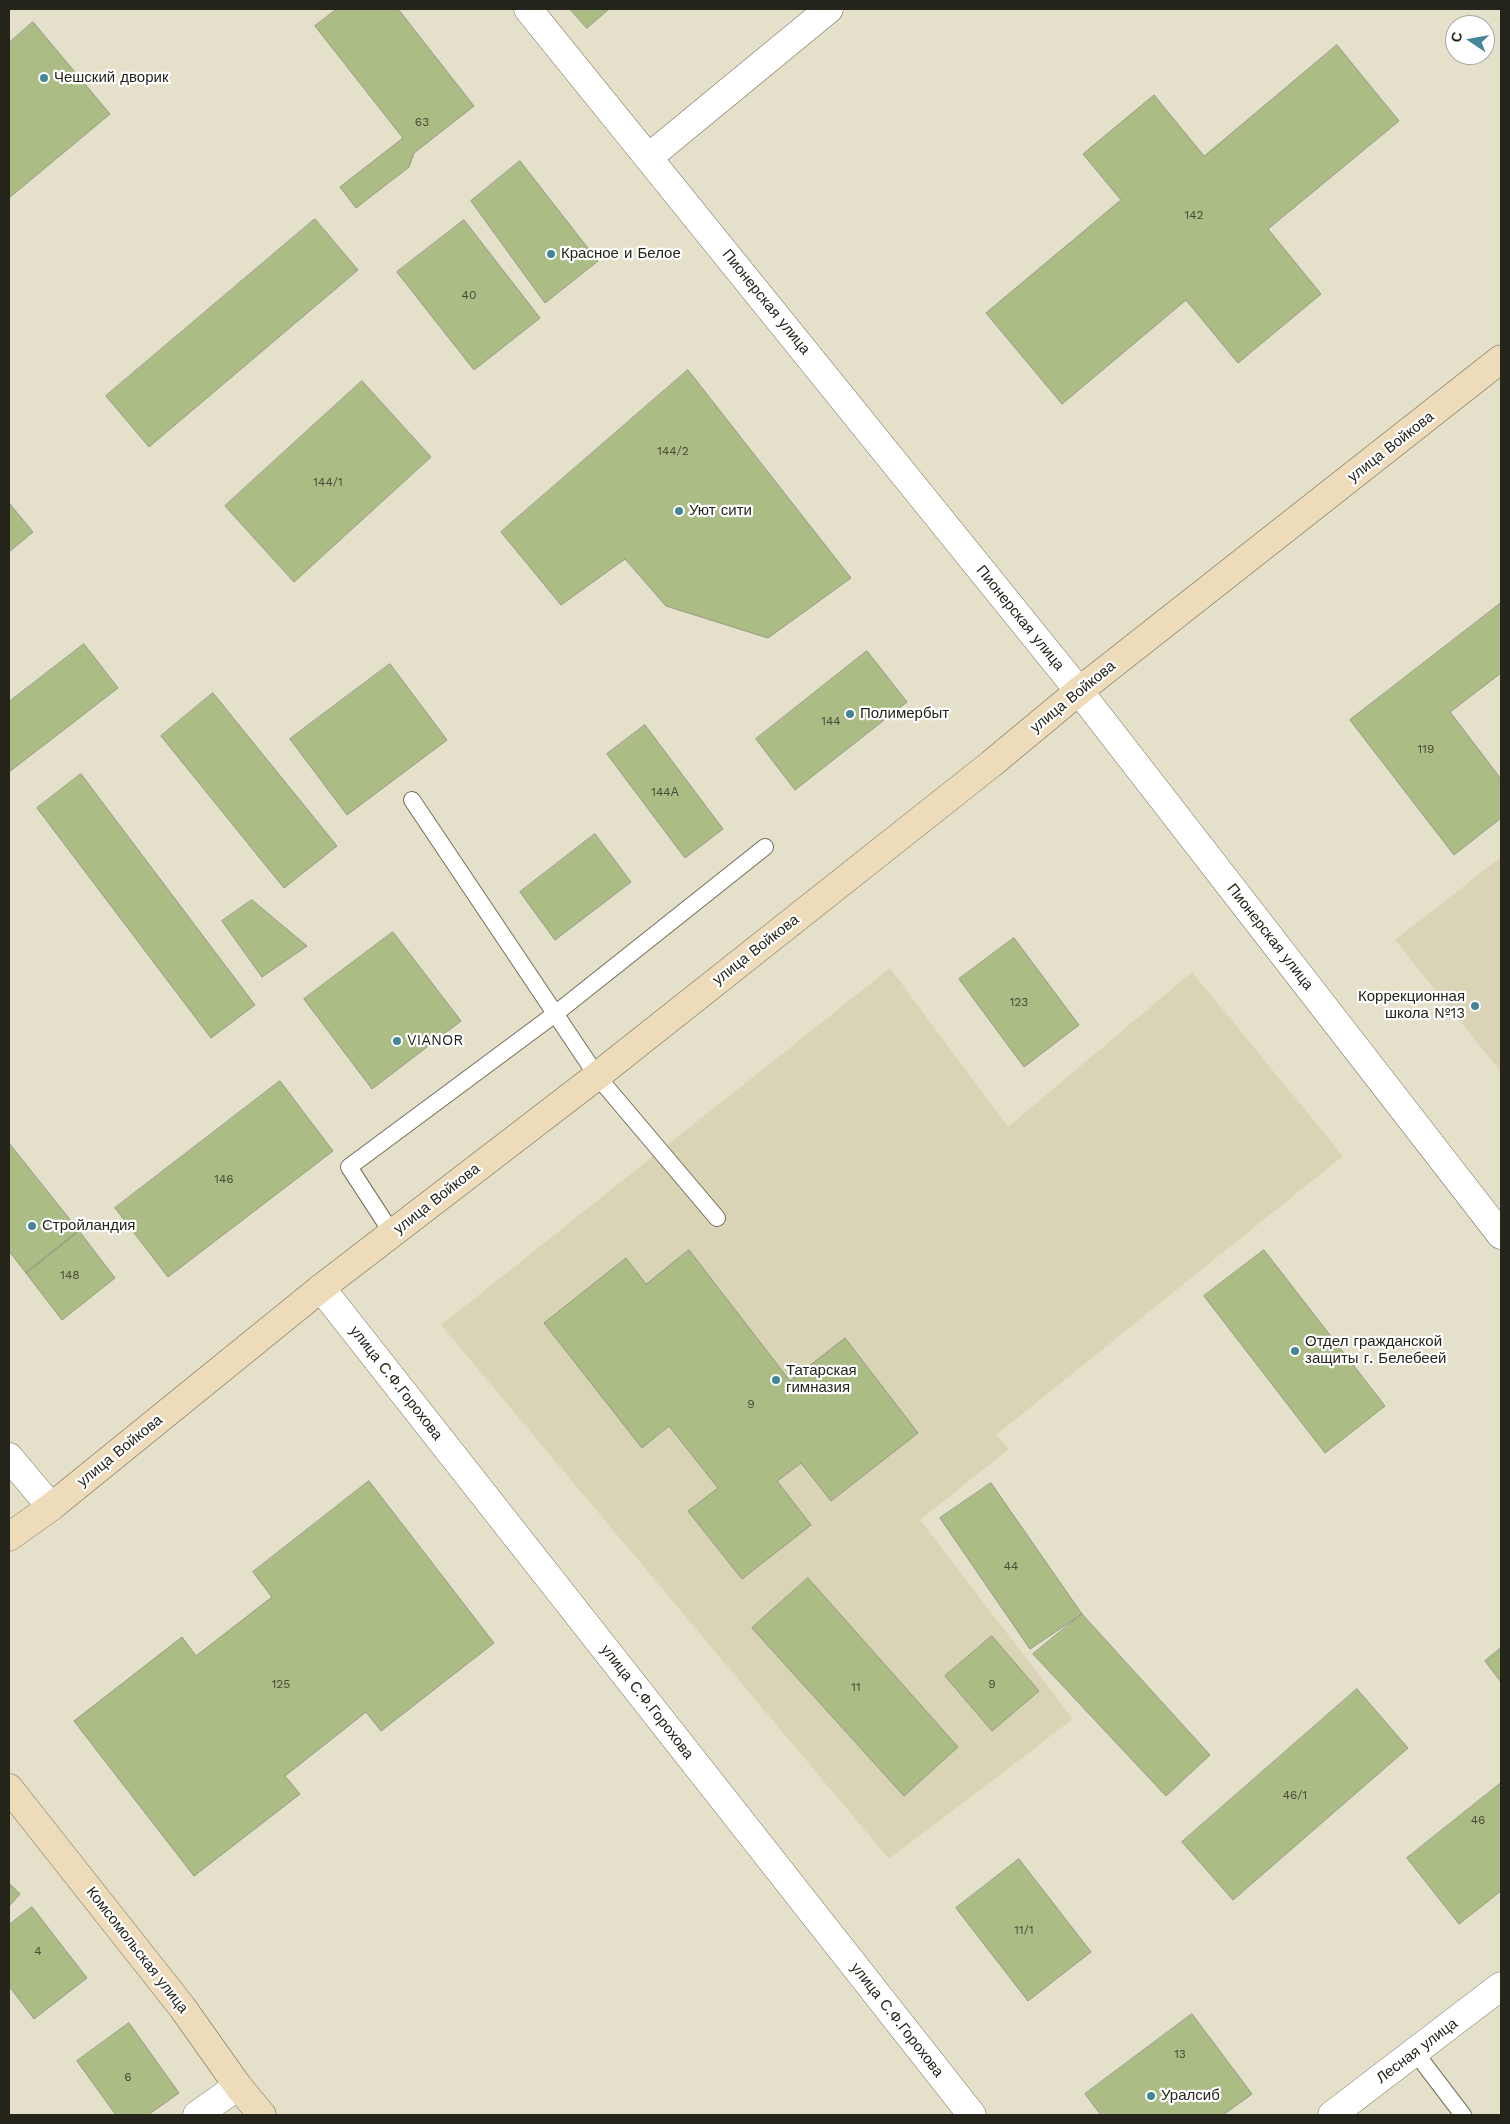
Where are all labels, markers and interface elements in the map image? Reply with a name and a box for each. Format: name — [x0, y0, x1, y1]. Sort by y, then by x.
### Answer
north arrow — [1445, 15, 1495, 65]
text: С — [1447, 30, 1465, 44]
place label: Чешский дворик — [54, 69, 168, 87]
marker: Чешский дворик — [38, 72, 50, 84]
house number: 63 — [415, 115, 429, 129]
house number: 142 — [1184, 208, 1204, 222]
place label: Красное и Белое — [561, 245, 681, 263]
street label: Пионерская улица — [718, 246, 814, 358]
marker: Красное и Белое — [545, 248, 557, 260]
house number: 40 — [462, 288, 476, 302]
street label: улица Войкова — [1344, 408, 1438, 486]
house number: 144/2 — [657, 444, 689, 458]
house number: 144/1 — [313, 475, 343, 489]
place label: Уют сити — [689, 502, 752, 520]
marker: Уют сити — [673, 505, 685, 517]
street label: Пионерская улица — [972, 562, 1068, 674]
street label: улица Войкова — [1027, 657, 1119, 737]
place label: Полимербыт — [860, 705, 949, 723]
marker: Полимербыт — [844, 708, 856, 720]
house number: 144 — [821, 714, 841, 728]
house number: 119 — [1418, 742, 1434, 756]
house number: 144А — [651, 785, 679, 799]
street label: Пионерская улица — [1223, 880, 1317, 994]
street label: улица Войкова — [709, 911, 803, 989]
place label: Коррекционная школа №13 — [1358, 988, 1465, 1023]
house number: 123 — [1010, 995, 1028, 1009]
marker: Коррекционная школа №13 — [1469, 1000, 1481, 1012]
place label: VIANOR — [407, 1032, 463, 1050]
marker: VIANOR — [391, 1035, 403, 1047]
street label: улица Войкова — [390, 1160, 484, 1238]
house number: 146 — [214, 1172, 234, 1186]
place label: Стройландия — [42, 1217, 135, 1235]
marker: Стройландия — [26, 1220, 38, 1232]
house number: 148 — [60, 1268, 80, 1282]
street label: улица С.Ф.Горохова — [346, 1322, 446, 1444]
place label: Отдел гражданской защиты г. Белебеей — [1305, 1333, 1446, 1368]
marker: Отдел гражданской защиты г. Белебеей — [1289, 1345, 1301, 1357]
place label: Татарская гимназия — [786, 1362, 857, 1397]
marker: Татарская гимназия — [770, 1374, 782, 1386]
house number: 9 — [747, 1397, 755, 1411]
street label: улица Войкова — [74, 1411, 166, 1491]
house number: 44 — [1004, 1559, 1018, 1573]
street label: улица С.Ф.Горохова — [597, 1641, 697, 1763]
house number: 125 — [272, 1677, 290, 1691]
house number: 9 — [988, 1677, 996, 1691]
house number: 11 — [851, 1680, 861, 1694]
house number: 46/1 — [1283, 1788, 1307, 1802]
house number: 46 — [1471, 1813, 1485, 1827]
street label: Комсомольская улица — [82, 1883, 192, 2017]
house number: 11/1 — [1014, 1923, 1034, 1937]
house number: 4 — [34, 1944, 42, 1958]
street label: улица С.Ф.Горохова — [847, 1959, 947, 2081]
street label: Лесная улица — [1373, 2015, 1461, 2087]
house number: 13 — [1174, 2047, 1186, 2061]
house number: 6 — [124, 2070, 132, 2084]
place label: Уралсиб — [1161, 2087, 1220, 2105]
marker: Уралсиб — [1145, 2090, 1157, 2102]

